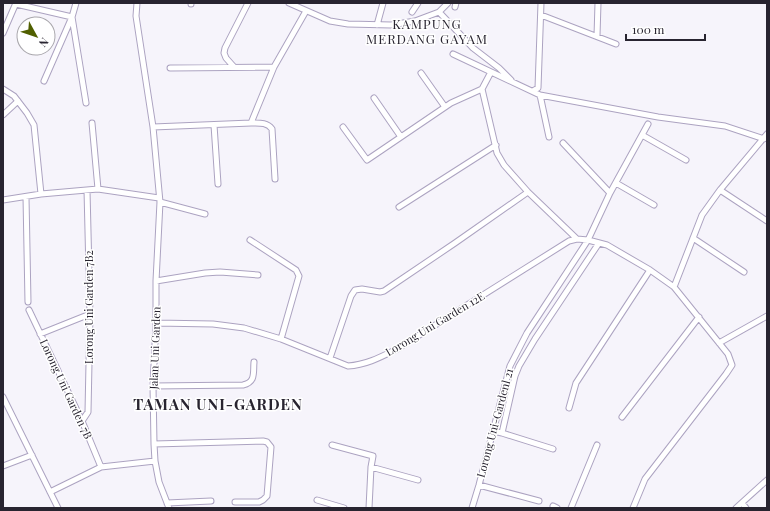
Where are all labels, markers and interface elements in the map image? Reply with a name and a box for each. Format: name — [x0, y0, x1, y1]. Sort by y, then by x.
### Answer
district label: KAMPUNG MERDANG GAYAM — [366, 15, 488, 47]
north arrow — [16, 16, 56, 56]
scale bar — [626, 16, 705, 42]
text: 100 m — [632, 21, 665, 37]
text: N — [36, 35, 52, 51]
street label: Lorong Uni Garden 7B2 — [81, 250, 96, 364]
street label: Lorong Uni Garden 12E — [382, 288, 487, 359]
street label: Jalan Uni Garden — [146, 306, 163, 391]
street label: Lorong Uni Garden 7B — [37, 336, 96, 441]
street label: Lorong Uni-Gardenl 21 — [473, 367, 516, 479]
district label: TAMAN UNI-GARDEN — [133, 394, 303, 414]

